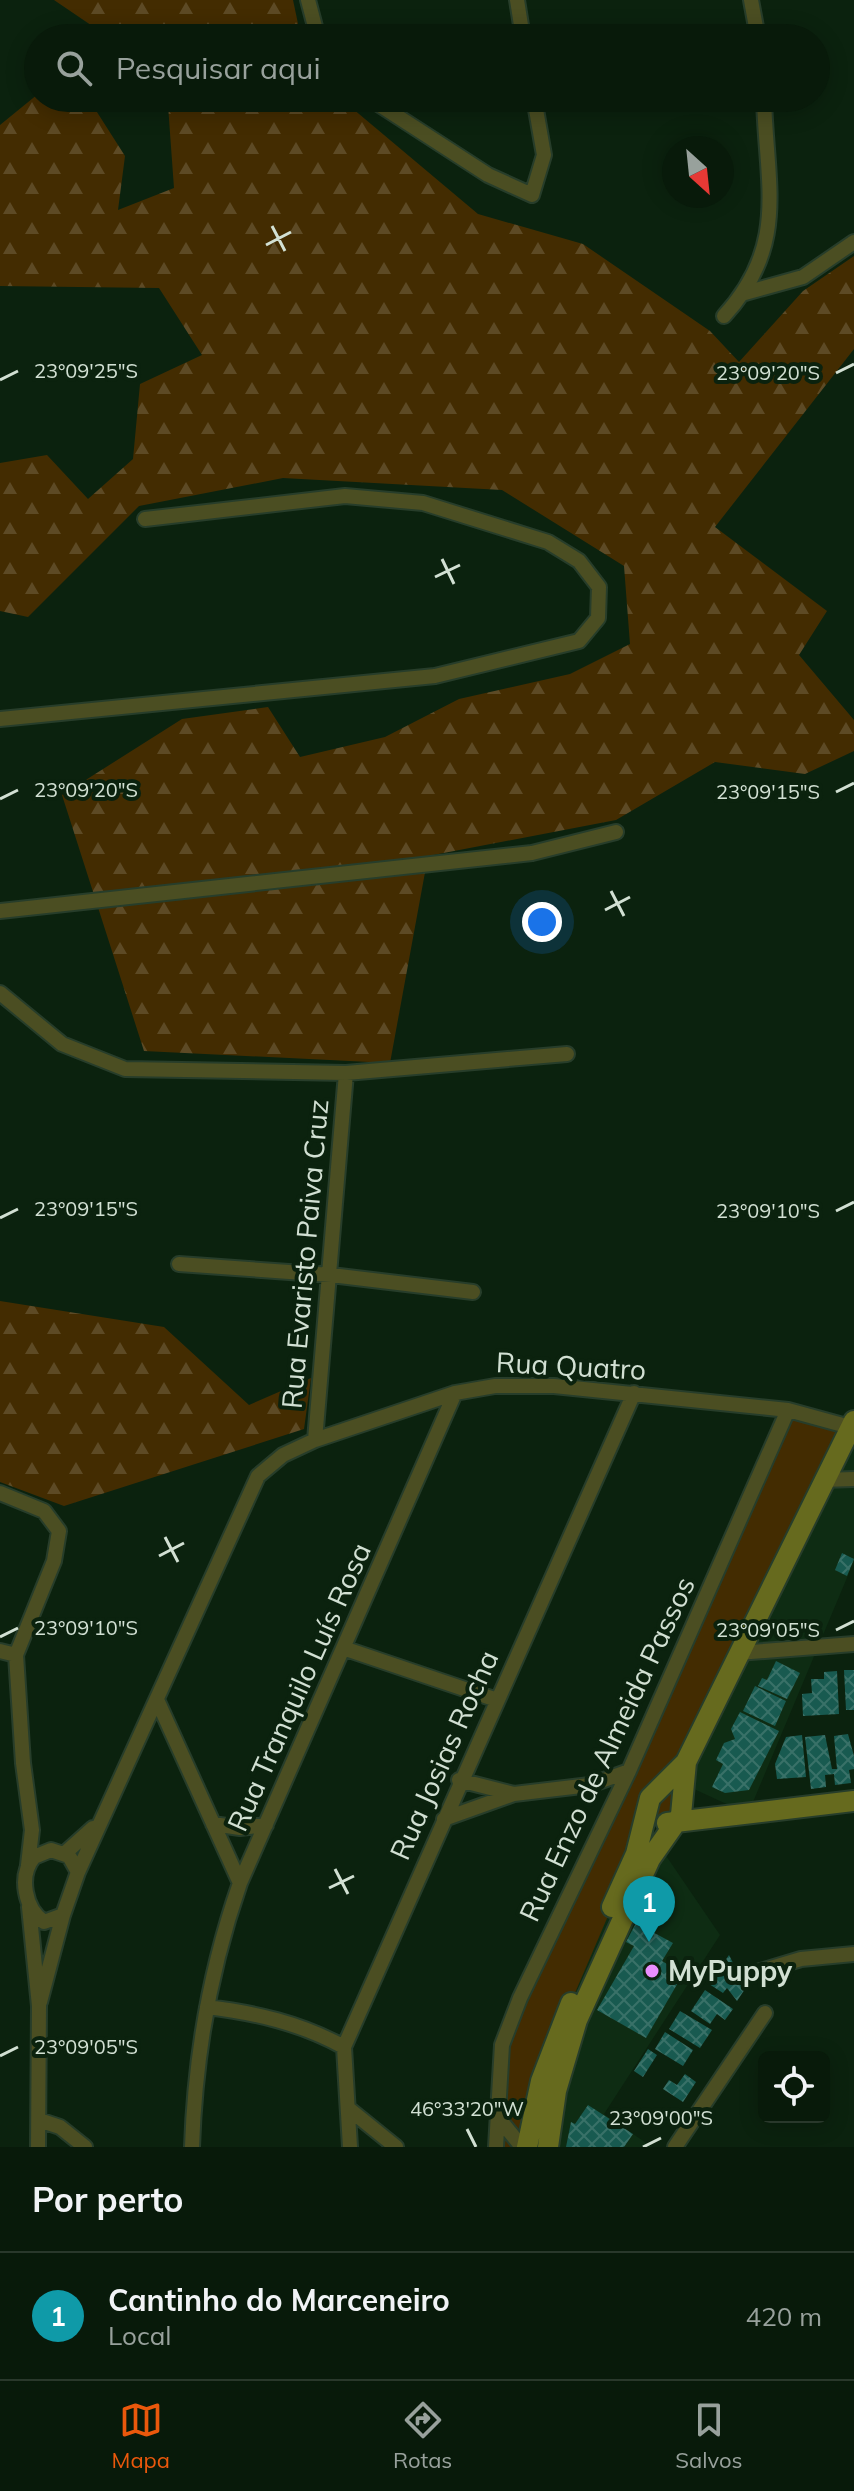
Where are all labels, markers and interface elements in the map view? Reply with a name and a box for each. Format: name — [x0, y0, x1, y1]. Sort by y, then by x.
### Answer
search box — [24, 24, 830, 112]
icon: search — [52, 46, 96, 90]
text: Pesquisar aqui — [116, 49, 321, 87]
north arrow — [662, 136, 734, 208]
text: 23°09'25"S — [34, 358, 138, 383]
text: 23°09'20"S — [716, 360, 820, 385]
text: 23°09'20"S — [34, 777, 138, 802]
text: 23°09'15"S — [716, 779, 820, 804]
your location — [522, 902, 562, 942]
street label: Rua Evaristo Paiva Cruz — [274, 1098, 335, 1410]
text: 23°09'15"S — [34, 1196, 138, 1221]
text: 23°09'10"S — [716, 1198, 820, 1223]
street label: Rua Quatro — [495, 1344, 647, 1387]
street label: Rua Tranquilo Luís Rosa — [219, 1537, 378, 1836]
street label: Rua Enzo de Almeida Passos — [511, 1571, 702, 1927]
text: 23°09'10"S — [34, 1615, 138, 1640]
text: 23°09'05"S — [716, 1617, 820, 1642]
street label: Rua Josias Rocha — [382, 1645, 505, 1865]
pin: 1 — [623, 1876, 675, 1942]
place label: MyPuppy — [668, 1953, 793, 1988]
marker: MyPuppy — [643, 1962, 661, 1980]
text: 23°09'05"S — [34, 2034, 138, 2059]
map controls — [758, 2051, 830, 2123]
button: locate — [758, 2051, 830, 2123]
text: 46°33'20"W — [410, 2096, 524, 2121]
text: 23°09'00"S — [609, 2105, 713, 2130]
text: Por perto — [32, 2178, 183, 2221]
text: Cantinho do Marceneiro — [108, 2281, 450, 2319]
text: 1 — [50, 2300, 66, 2333]
text: 420 m — [746, 2300, 822, 2333]
text: Local — [108, 2319, 171, 2352]
tab: Mapa — [112, 2398, 170, 2474]
tab: Rotas — [393, 2398, 452, 2474]
tab: Salvos — [675, 2398, 742, 2474]

